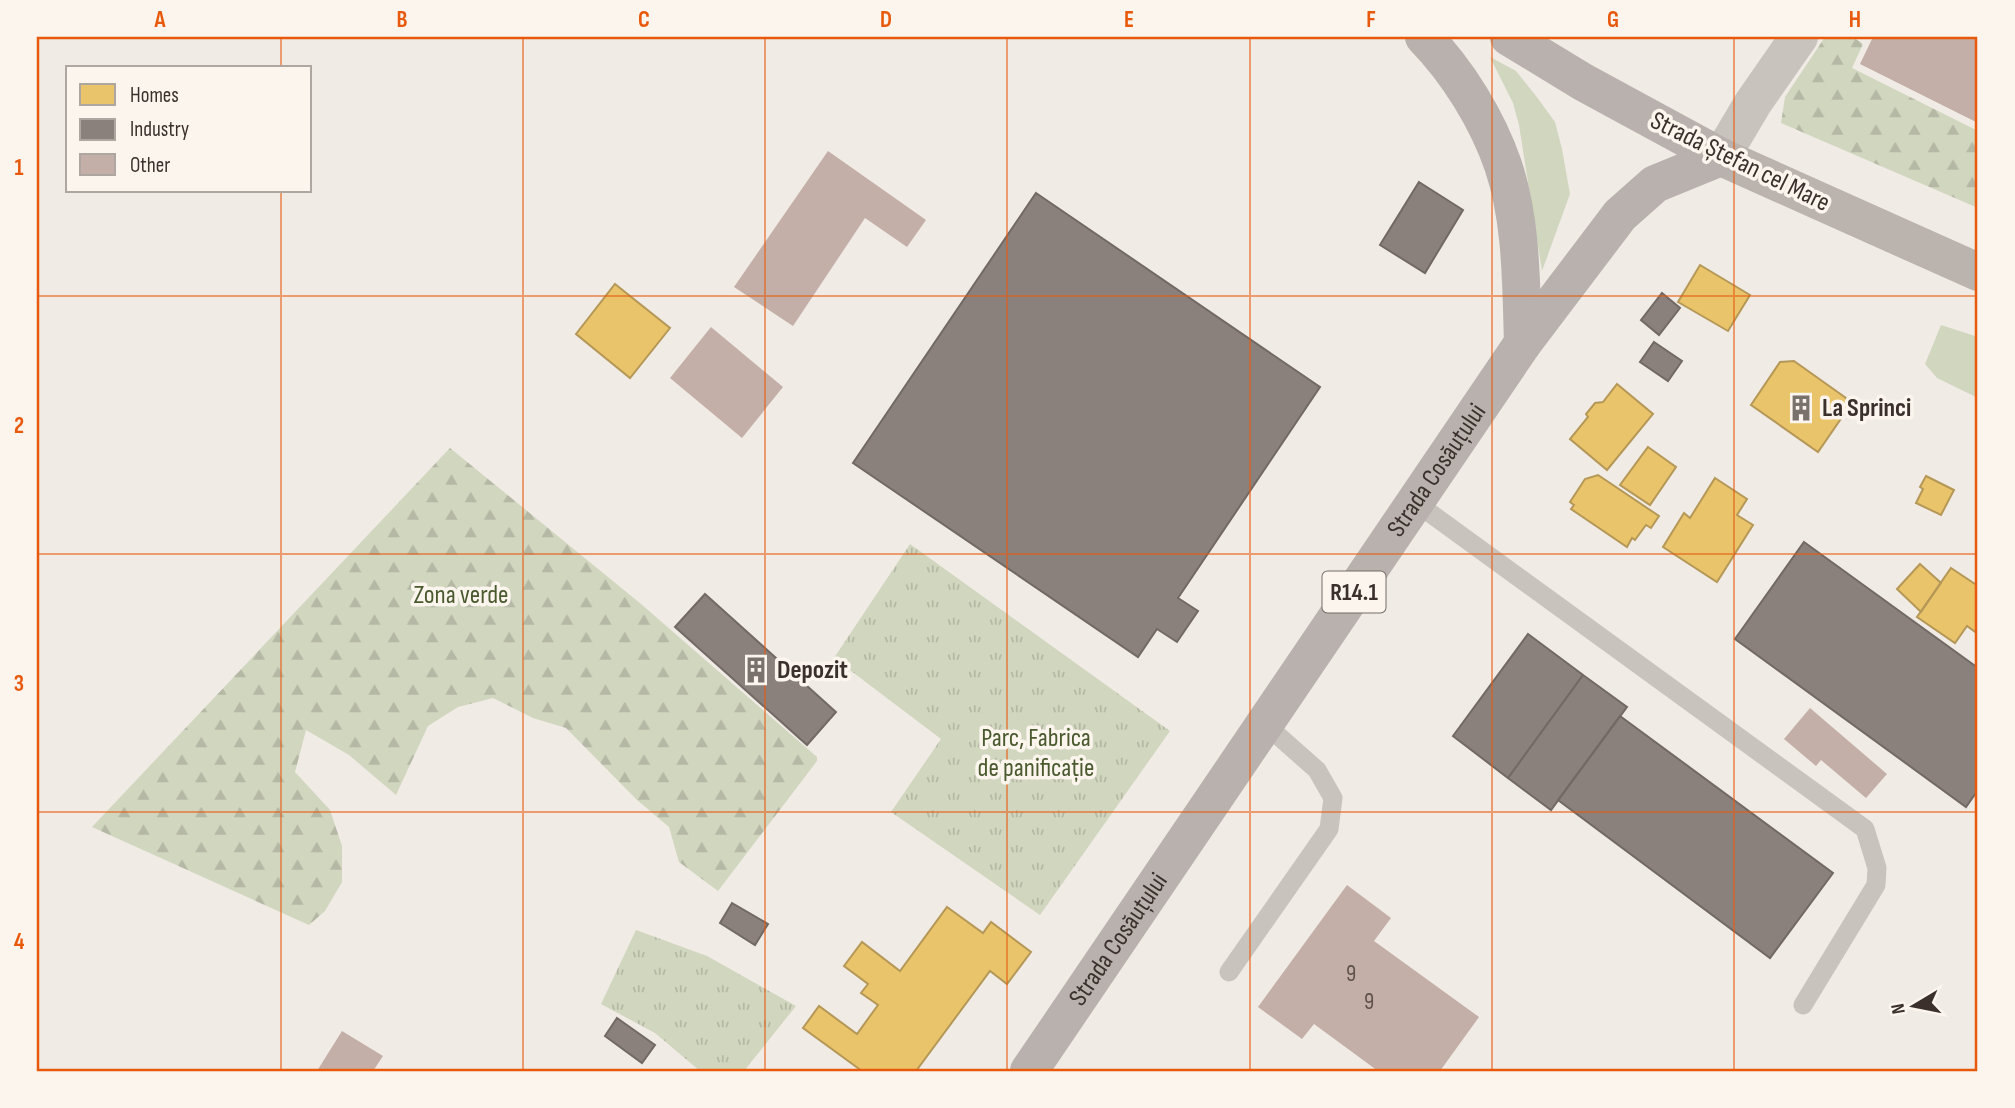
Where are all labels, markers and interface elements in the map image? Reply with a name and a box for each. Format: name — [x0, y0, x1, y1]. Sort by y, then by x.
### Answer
text: A — [154, 6, 167, 34]
text: B — [397, 6, 408, 34]
text: C — [638, 6, 650, 34]
text: D — [880, 6, 892, 34]
text: E — [1124, 6, 1134, 34]
text: F — [1366, 6, 1376, 34]
text: G — [1607, 6, 1619, 34]
text: H — [1849, 6, 1861, 34]
legend — [66, 66, 312, 192]
text: Homes — [130, 83, 179, 108]
street label: Strada Ștefan cel Mare — [1645, 105, 1835, 219]
text: Industry — [130, 117, 189, 142]
text: Other — [130, 153, 170, 178]
text: 1 — [14, 154, 24, 182]
building icon: La Sprinci — [1786, 393, 1816, 423]
place label: La Sprinci — [1822, 393, 1911, 424]
street label: Strada Cosăuțului — [1381, 398, 1493, 543]
text: 2 — [14, 412, 24, 440]
road number: R14.1 — [1322, 572, 1386, 612]
park label: Zona verde — [414, 580, 508, 611]
building icon: Depozit — [741, 655, 771, 685]
place label: Depozit — [777, 655, 848, 686]
text: 3 — [14, 670, 24, 698]
park label: Parc, Fabrica de panificație — [978, 723, 1094, 784]
street label: Strada Cosăuțului — [1062, 867, 1174, 1012]
text: 4 — [14, 928, 25, 956]
house number: 9 — [1346, 960, 1356, 988]
north arrow — [1878, 972, 1948, 1042]
house number: 9 — [1364, 988, 1374, 1016]
text: N — [1887, 1002, 1911, 1016]

